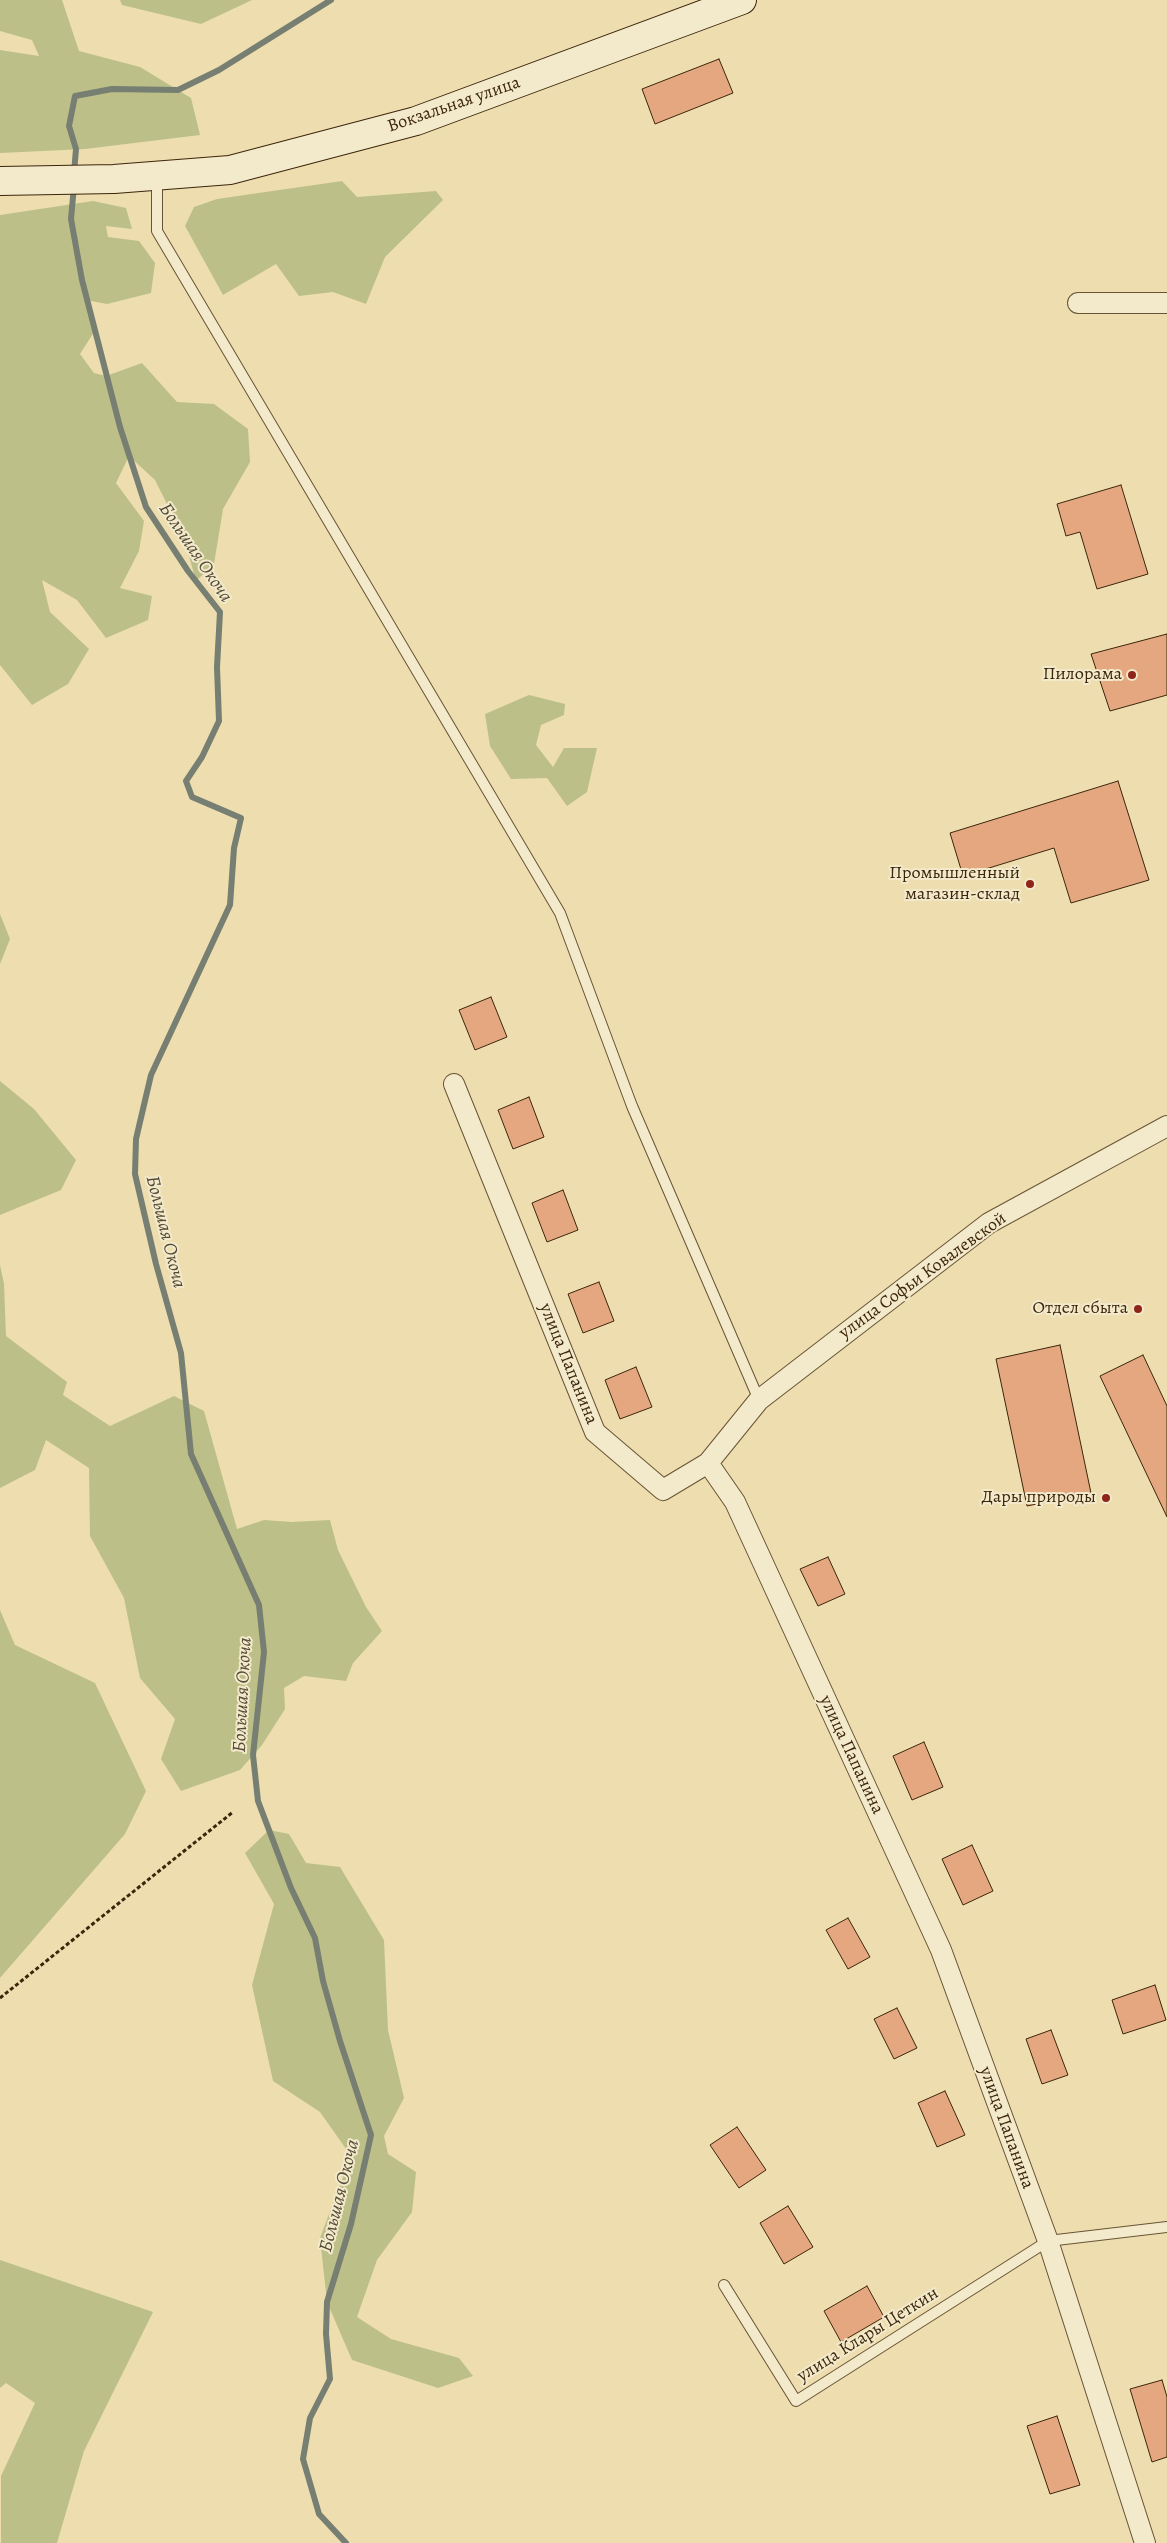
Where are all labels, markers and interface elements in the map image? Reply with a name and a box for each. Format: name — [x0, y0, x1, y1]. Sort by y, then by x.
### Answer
street label: Вокзальная улица — [385, 72, 523, 138]
water label: Большая Окоча — [153, 499, 237, 607]
place label: Пилорама — [1043, 664, 1122, 686]
marker: Пилорама — [1126, 669, 1138, 681]
place label: Промышленный магазин-склад — [889, 863, 1020, 906]
marker: Промышленный магазин-склад — [1024, 878, 1036, 890]
water label: Большая Окоча — [140, 1173, 190, 1291]
street label: улица Софьи Ковалевской — [835, 1208, 1011, 1344]
place label: Отдел сбыта — [1032, 1298, 1128, 1320]
street label: улица Папанина — [534, 1300, 602, 1428]
marker: Отдел сбыта — [1132, 1303, 1144, 1315]
place label: Дары природы — [982, 1487, 1096, 1509]
marker: Дары природы — [1100, 1492, 1112, 1504]
water label: Большая Окоча — [229, 1637, 257, 1753]
street label: улица Папанина — [814, 1692, 888, 1818]
street label: улица Папанина — [974, 2064, 1038, 2192]
water label: Большая Окоча — [315, 2137, 365, 2255]
street label: улица Клары Цеткин — [793, 2283, 943, 2387]

